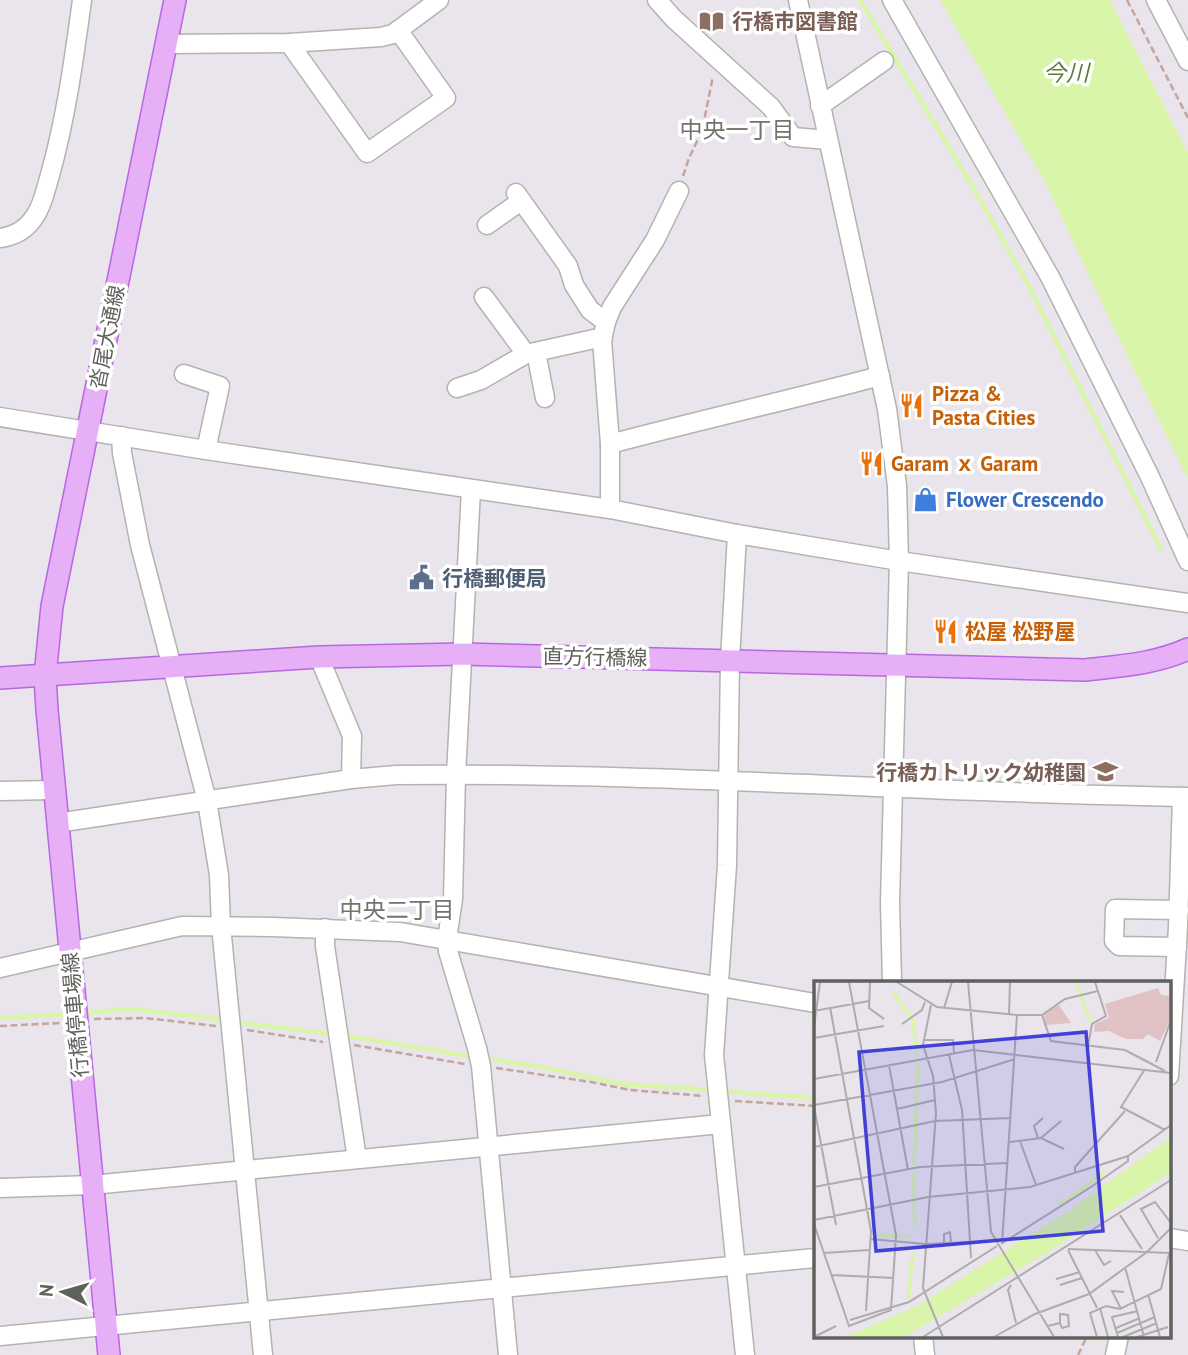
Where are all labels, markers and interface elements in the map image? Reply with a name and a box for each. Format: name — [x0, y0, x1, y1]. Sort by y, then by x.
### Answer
library icon: 行橋市図書館 — [698, 7, 726, 35]
place label: 行橋市図書館 — [732, 8, 858, 35]
water label: 今川 — [1043, 58, 1092, 87]
district label: 中央一丁目 — [680, 115, 795, 144]
street label: 沓尾大通線 — [84, 283, 130, 391]
place label: Pizza & Pasta Cities — [932, 380, 1035, 431]
restaurant icon: Pizza & Pasta Cities — [898, 391, 926, 419]
restaurant icon: Garam ｘ Garam — [857, 449, 885, 477]
place label: Garam ｘ Garam — [891, 450, 1038, 477]
shop icon: Flower Crescendo — [912, 485, 940, 513]
place label: Flower Crescendo — [946, 486, 1104, 513]
public building icon: 行橋郵便局 — [408, 564, 436, 592]
place label: 行橋郵便局 — [442, 565, 547, 592]
restaurant icon: 松屋 松野屋 — [931, 617, 959, 645]
place label: 松屋 松野屋 — [965, 618, 1075, 645]
street label: 直方行橋線 — [542, 643, 648, 671]
school or university icon: 行橋カトリック幼稚園 — [1092, 758, 1120, 786]
place label: 行橋カトリック幼稚園 — [876, 759, 1086, 786]
district label: 中央二丁目 — [340, 895, 455, 924]
street label: 行橋停車場線 — [56, 951, 94, 1079]
inset map — [814, 981, 1170, 1338]
north arrow — [28, 1257, 98, 1327]
text: N — [34, 1283, 59, 1298]

